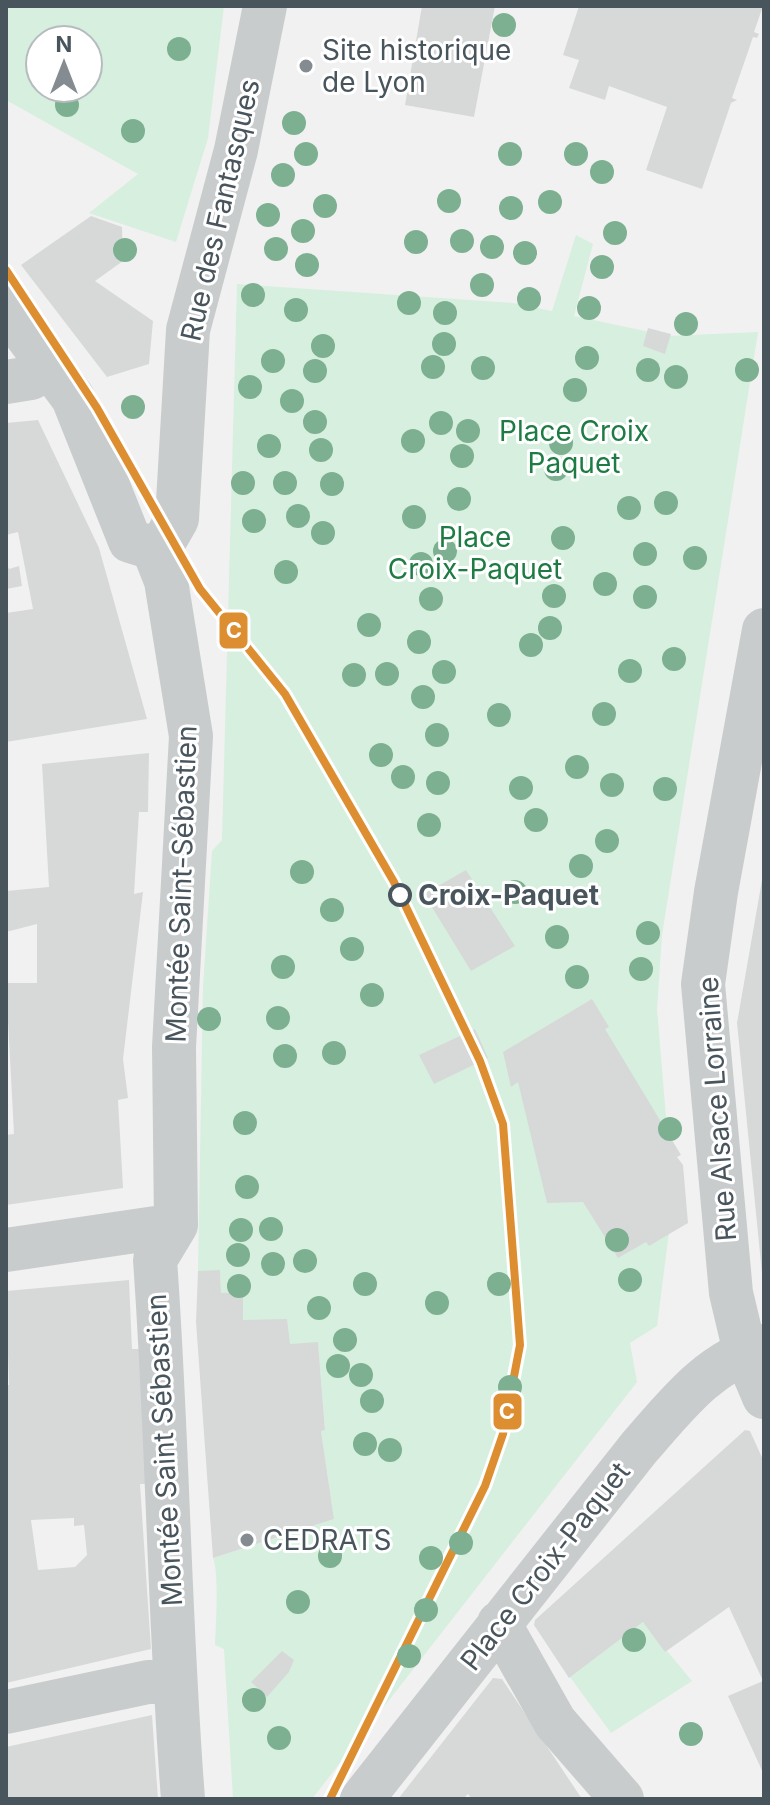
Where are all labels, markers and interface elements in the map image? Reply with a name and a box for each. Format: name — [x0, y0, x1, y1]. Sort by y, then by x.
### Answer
north arrow — [24, 24, 104, 104]
text: N — [56, 31, 72, 57]
place label: Site historique de Lyon — [322, 33, 511, 99]
marker: Site historique de Lyon — [297, 57, 315, 75]
street label: Rue des Fantasques — [173, 76, 267, 344]
park label: Place Croix Paquet — [499, 414, 649, 480]
park label: Place Croix-Paquet — [388, 520, 562, 586]
line badge: C — [218, 611, 249, 650]
text: C — [226, 617, 242, 643]
street label: Montée Saint-Sébastien — [158, 725, 204, 1043]
place label: Croix-Paquet — [418, 878, 599, 912]
marker: Croix-Paquet — [389, 884, 411, 906]
street label: Rue Alsace Lorraine — [691, 976, 743, 1242]
street label: Montée Saint Sébastien — [139, 1293, 189, 1607]
line badge: C — [492, 1392, 523, 1431]
text: C — [499, 1398, 515, 1424]
street label: Place Croix-Paquet — [453, 1455, 637, 1677]
place label: CEDRATS — [263, 1523, 392, 1557]
marker: CEDRATS — [238, 1531, 256, 1549]

